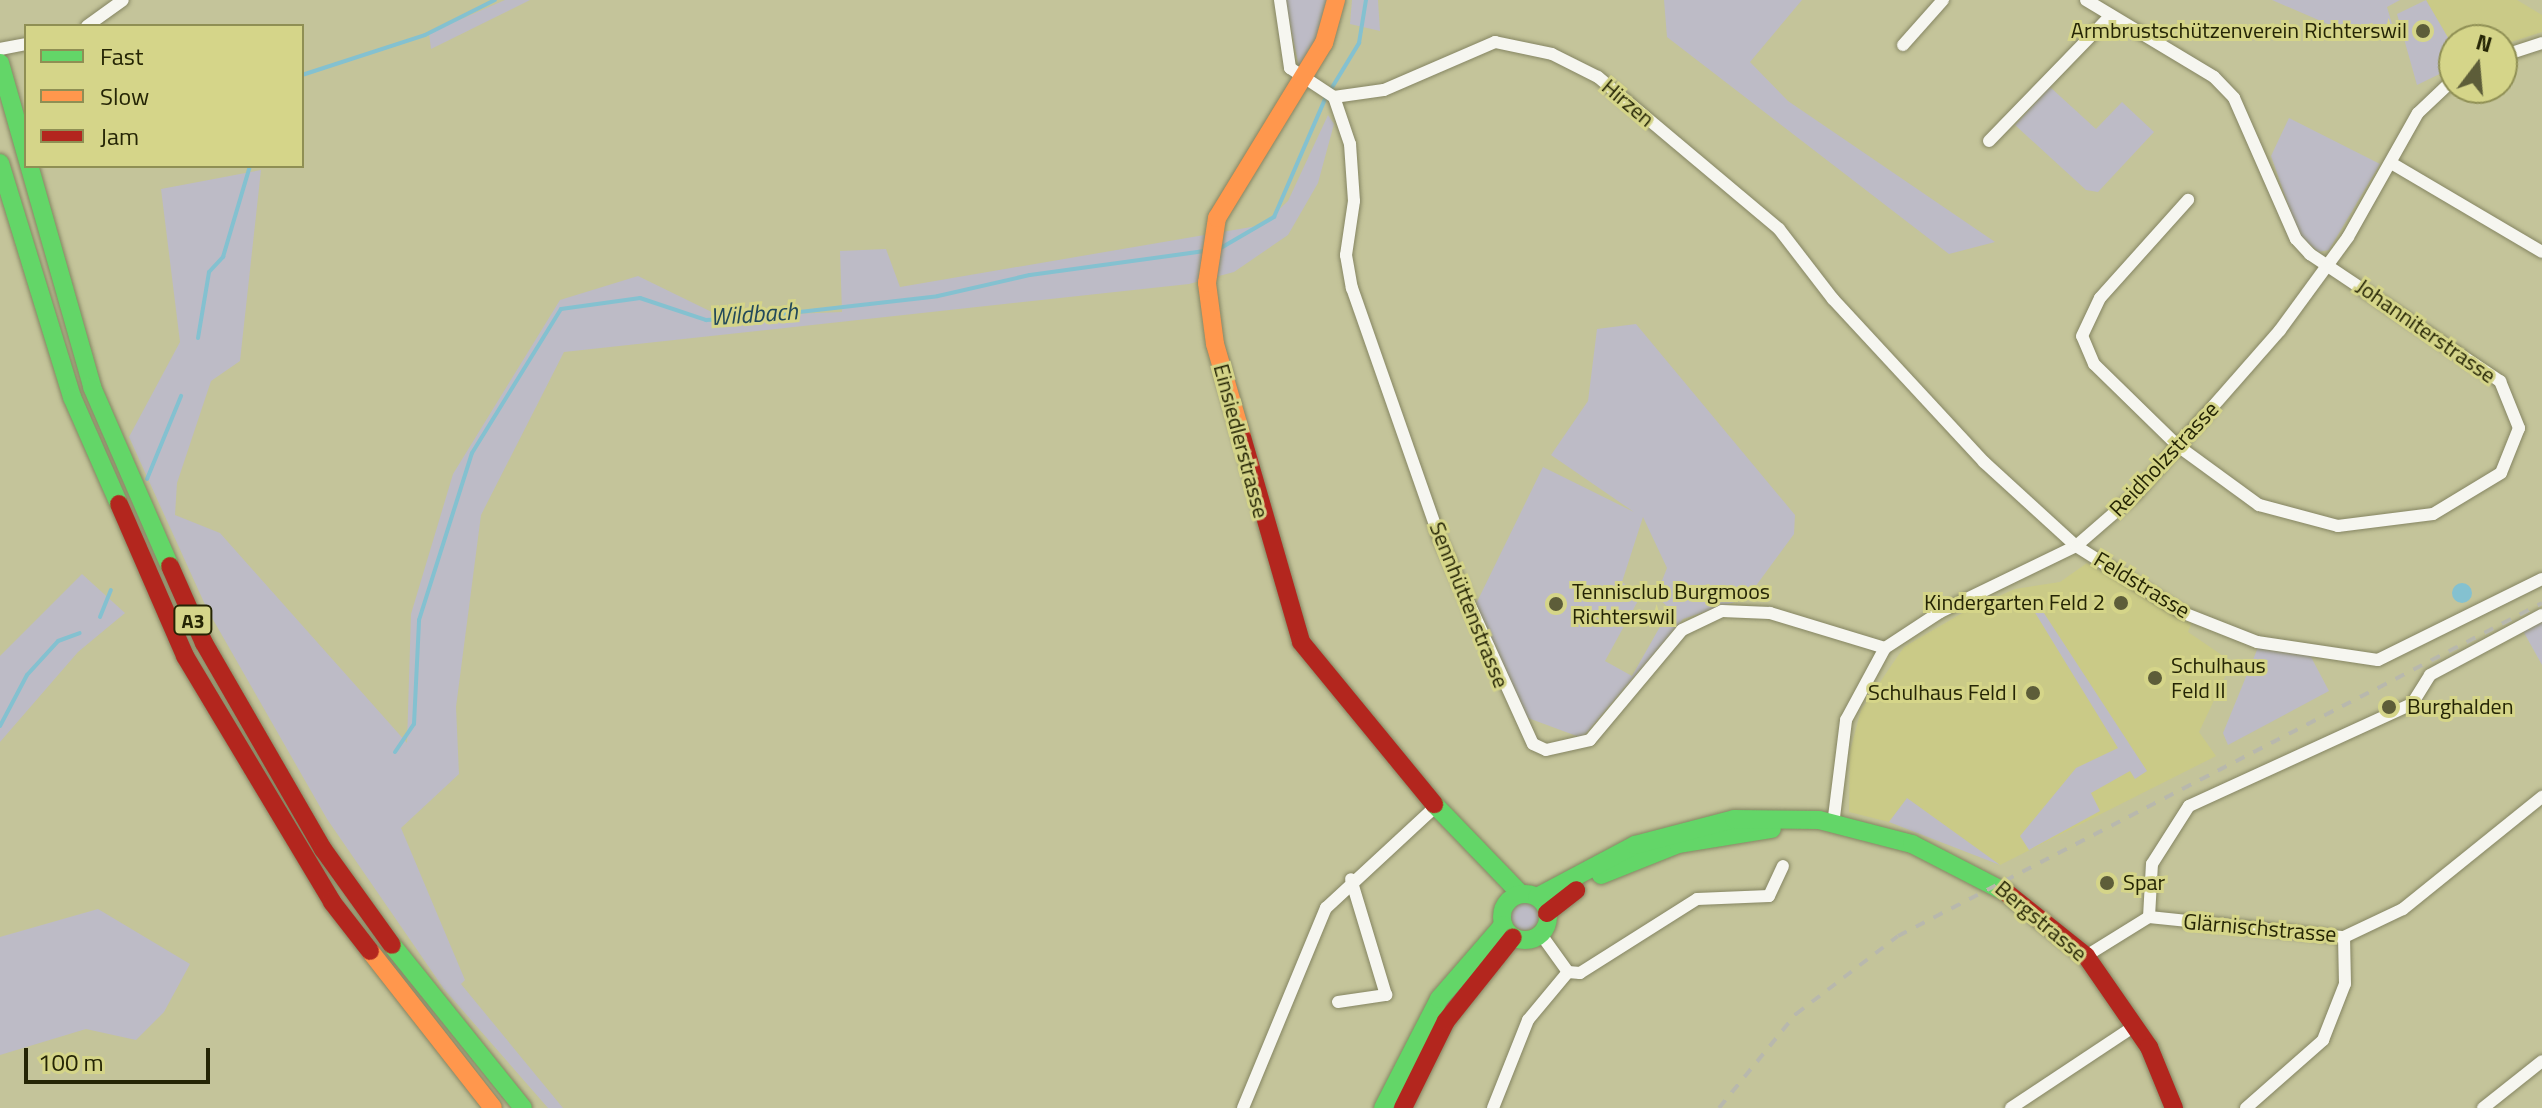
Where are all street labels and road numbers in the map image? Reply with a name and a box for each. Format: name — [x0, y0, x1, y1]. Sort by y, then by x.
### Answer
street label: Hirzen — [1596, 74, 1660, 132]
street label: Johanniterstrasse — [2351, 273, 2501, 389]
street label: Einsiedlerstrasse — [1208, 361, 1274, 521]
street label: Reidholzstrasse — [2104, 396, 2224, 522]
street label: Sennhüttenstrasse — [1424, 518, 1514, 692]
street label: Feldstrasse — [2089, 546, 2195, 624]
road number: A3 — [173, 604, 213, 636]
street label: Bergstrasse — [1990, 875, 2092, 967]
street label: Glärnischstrasse — [2182, 908, 2338, 948]

